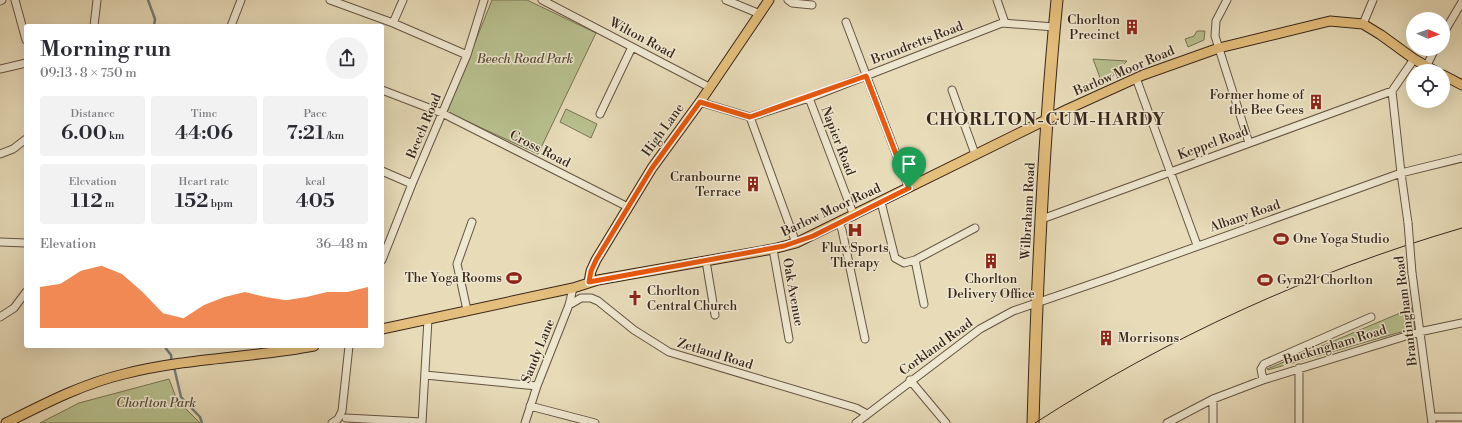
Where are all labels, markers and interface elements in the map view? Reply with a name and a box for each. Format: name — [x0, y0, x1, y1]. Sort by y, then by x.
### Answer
place label: Chorlton Precinct — [1067, 12, 1120, 43]
north arrow — [1406, 12, 1450, 56]
map controls — [1406, 12, 1450, 108]
street label: Wilton Road — [606, 14, 678, 62]
street label: Brundretts Road — [868, 18, 966, 68]
building icon: Chorlton Precinct — [1123, 18, 1141, 36]
text: Morning run — [40, 36, 171, 63]
button: share — [326, 37, 368, 79]
street label: Barlow Moor Road — [1070, 42, 1177, 100]
park label: Beech Road Park — [476, 51, 573, 67]
button: locate — [1406, 64, 1450, 108]
text: 09:13 · 8 × 750 m — [40, 65, 137, 81]
place label: Former home of the Bee Gees — [1209, 87, 1305, 118]
street label: Beech Road — [403, 90, 445, 162]
building icon: Former home of the Bee Gees — [1307, 93, 1325, 111]
street label: High Lane — [638, 100, 688, 160]
street label: Napier Road — [817, 104, 859, 178]
text: Distance — [70, 107, 115, 121]
text: Time — [191, 107, 217, 121]
text: Pace — [304, 107, 327, 121]
district label: CHORLTON-CUM-HARDY — [926, 109, 1166, 131]
text: 6.00 — [61, 121, 107, 146]
text: 44:06 — [175, 121, 233, 146]
text: 7:21 — [286, 121, 325, 146]
street label: Keppel Road — [1175, 123, 1251, 163]
street label: Cross Road — [507, 127, 574, 171]
text: km — [107, 129, 124, 143]
text: /km — [325, 129, 344, 143]
pin — [892, 147, 926, 188]
icon: arrive — [898, 153, 920, 175]
street label: Wilbraham Road — [1017, 161, 1039, 261]
place label: Cranbourne Terrace — [670, 169, 741, 200]
text: Elevation — [69, 175, 116, 189]
text: Heart rate — [179, 175, 229, 189]
text: kcal — [305, 175, 325, 189]
building icon: Cranbourne Terrace — [744, 175, 762, 193]
street label: Barlow Moor Road — [778, 180, 884, 241]
text: 112 — [71, 189, 103, 214]
text: 152 — [175, 189, 208, 214]
text: 405 — [296, 189, 335, 214]
street label: Albany Road — [1207, 196, 1283, 236]
text: m — [103, 197, 114, 211]
text: bpm — [208, 197, 233, 211]
hospital icon: Flux Sports Therapy — [846, 221, 864, 239]
sports icon: One Yoga Studio — [1272, 230, 1290, 248]
place label: One Yoga Studio — [1293, 231, 1389, 247]
text: Elevation — [40, 236, 96, 252]
text: 36–48 m — [316, 236, 368, 252]
place label: Flux Sports Therapy — [821, 240, 889, 271]
building icon: Chorlton Delivery Office — [982, 252, 1000, 270]
street label: Brantingham Road — [1391, 254, 1421, 368]
street label: Oak Avenue — [779, 257, 807, 328]
sports icon: The Yoga Rooms — [505, 269, 523, 287]
place label: The Yoga Rooms — [405, 270, 502, 286]
place label: Chorlton Delivery Office — [947, 271, 1035, 302]
sports icon: Gym21 Chorlton — [1256, 271, 1274, 289]
place label: Gym21 Chorlton — [1277, 272, 1373, 288]
place label: Chorlton Central Church — [647, 283, 738, 314]
church icon: Chorlton Central Church — [626, 289, 644, 307]
street label: Corkland Road — [896, 315, 976, 379]
street label: Sandy Lane — [518, 316, 558, 385]
street label: Buckingham Road — [1280, 321, 1389, 369]
building icon: Morrisons — [1097, 329, 1115, 347]
place label: Morrisons — [1118, 330, 1180, 346]
street label: Zetland Road — [675, 335, 755, 373]
park label: Chorlton Park — [116, 395, 196, 411]

